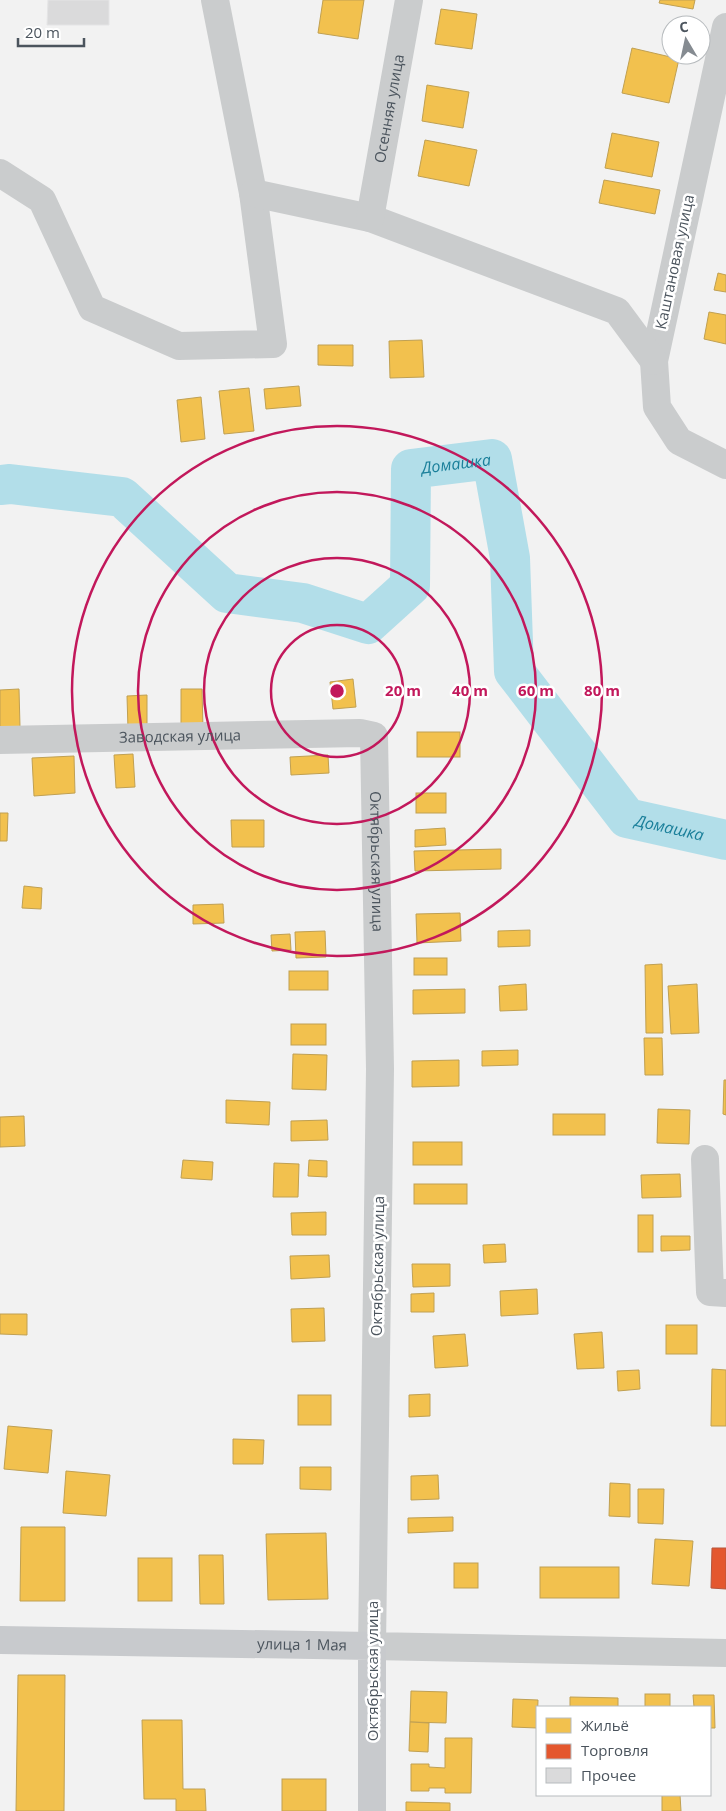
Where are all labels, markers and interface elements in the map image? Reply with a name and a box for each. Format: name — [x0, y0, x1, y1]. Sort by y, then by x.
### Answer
scale bar — [18, 15, 84, 47]
north arrow — [661, 15, 711, 65]
text: С — [678, 17, 690, 37]
text: 20 m — [25, 22, 60, 42]
street label: Осенняя улица — [369, 53, 408, 165]
street label: Каштановая улица — [650, 193, 698, 331]
water label: Домашка — [418, 448, 492, 479]
text: 20 m — [385, 680, 421, 700]
text: 40 m — [452, 680, 488, 700]
text: 60 m — [518, 680, 554, 700]
text: 80 m — [584, 680, 620, 700]
centre of rings — [328, 682, 346, 700]
street label: Заводская улица — [119, 724, 241, 747]
street label: Октябрьская улица — [366, 791, 389, 932]
water label: Домашка — [631, 809, 706, 846]
street label: Октябрьская улица — [366, 1196, 388, 1336]
street label: Октябрьская улица — [362, 1601, 382, 1741]
street label: улица 1 Мая — [257, 1633, 347, 1655]
legend — [536, 1706, 711, 1796]
text: Жильё — [581, 1715, 629, 1735]
text: Торговля — [581, 1740, 648, 1760]
text: Прочее — [581, 1765, 636, 1785]

